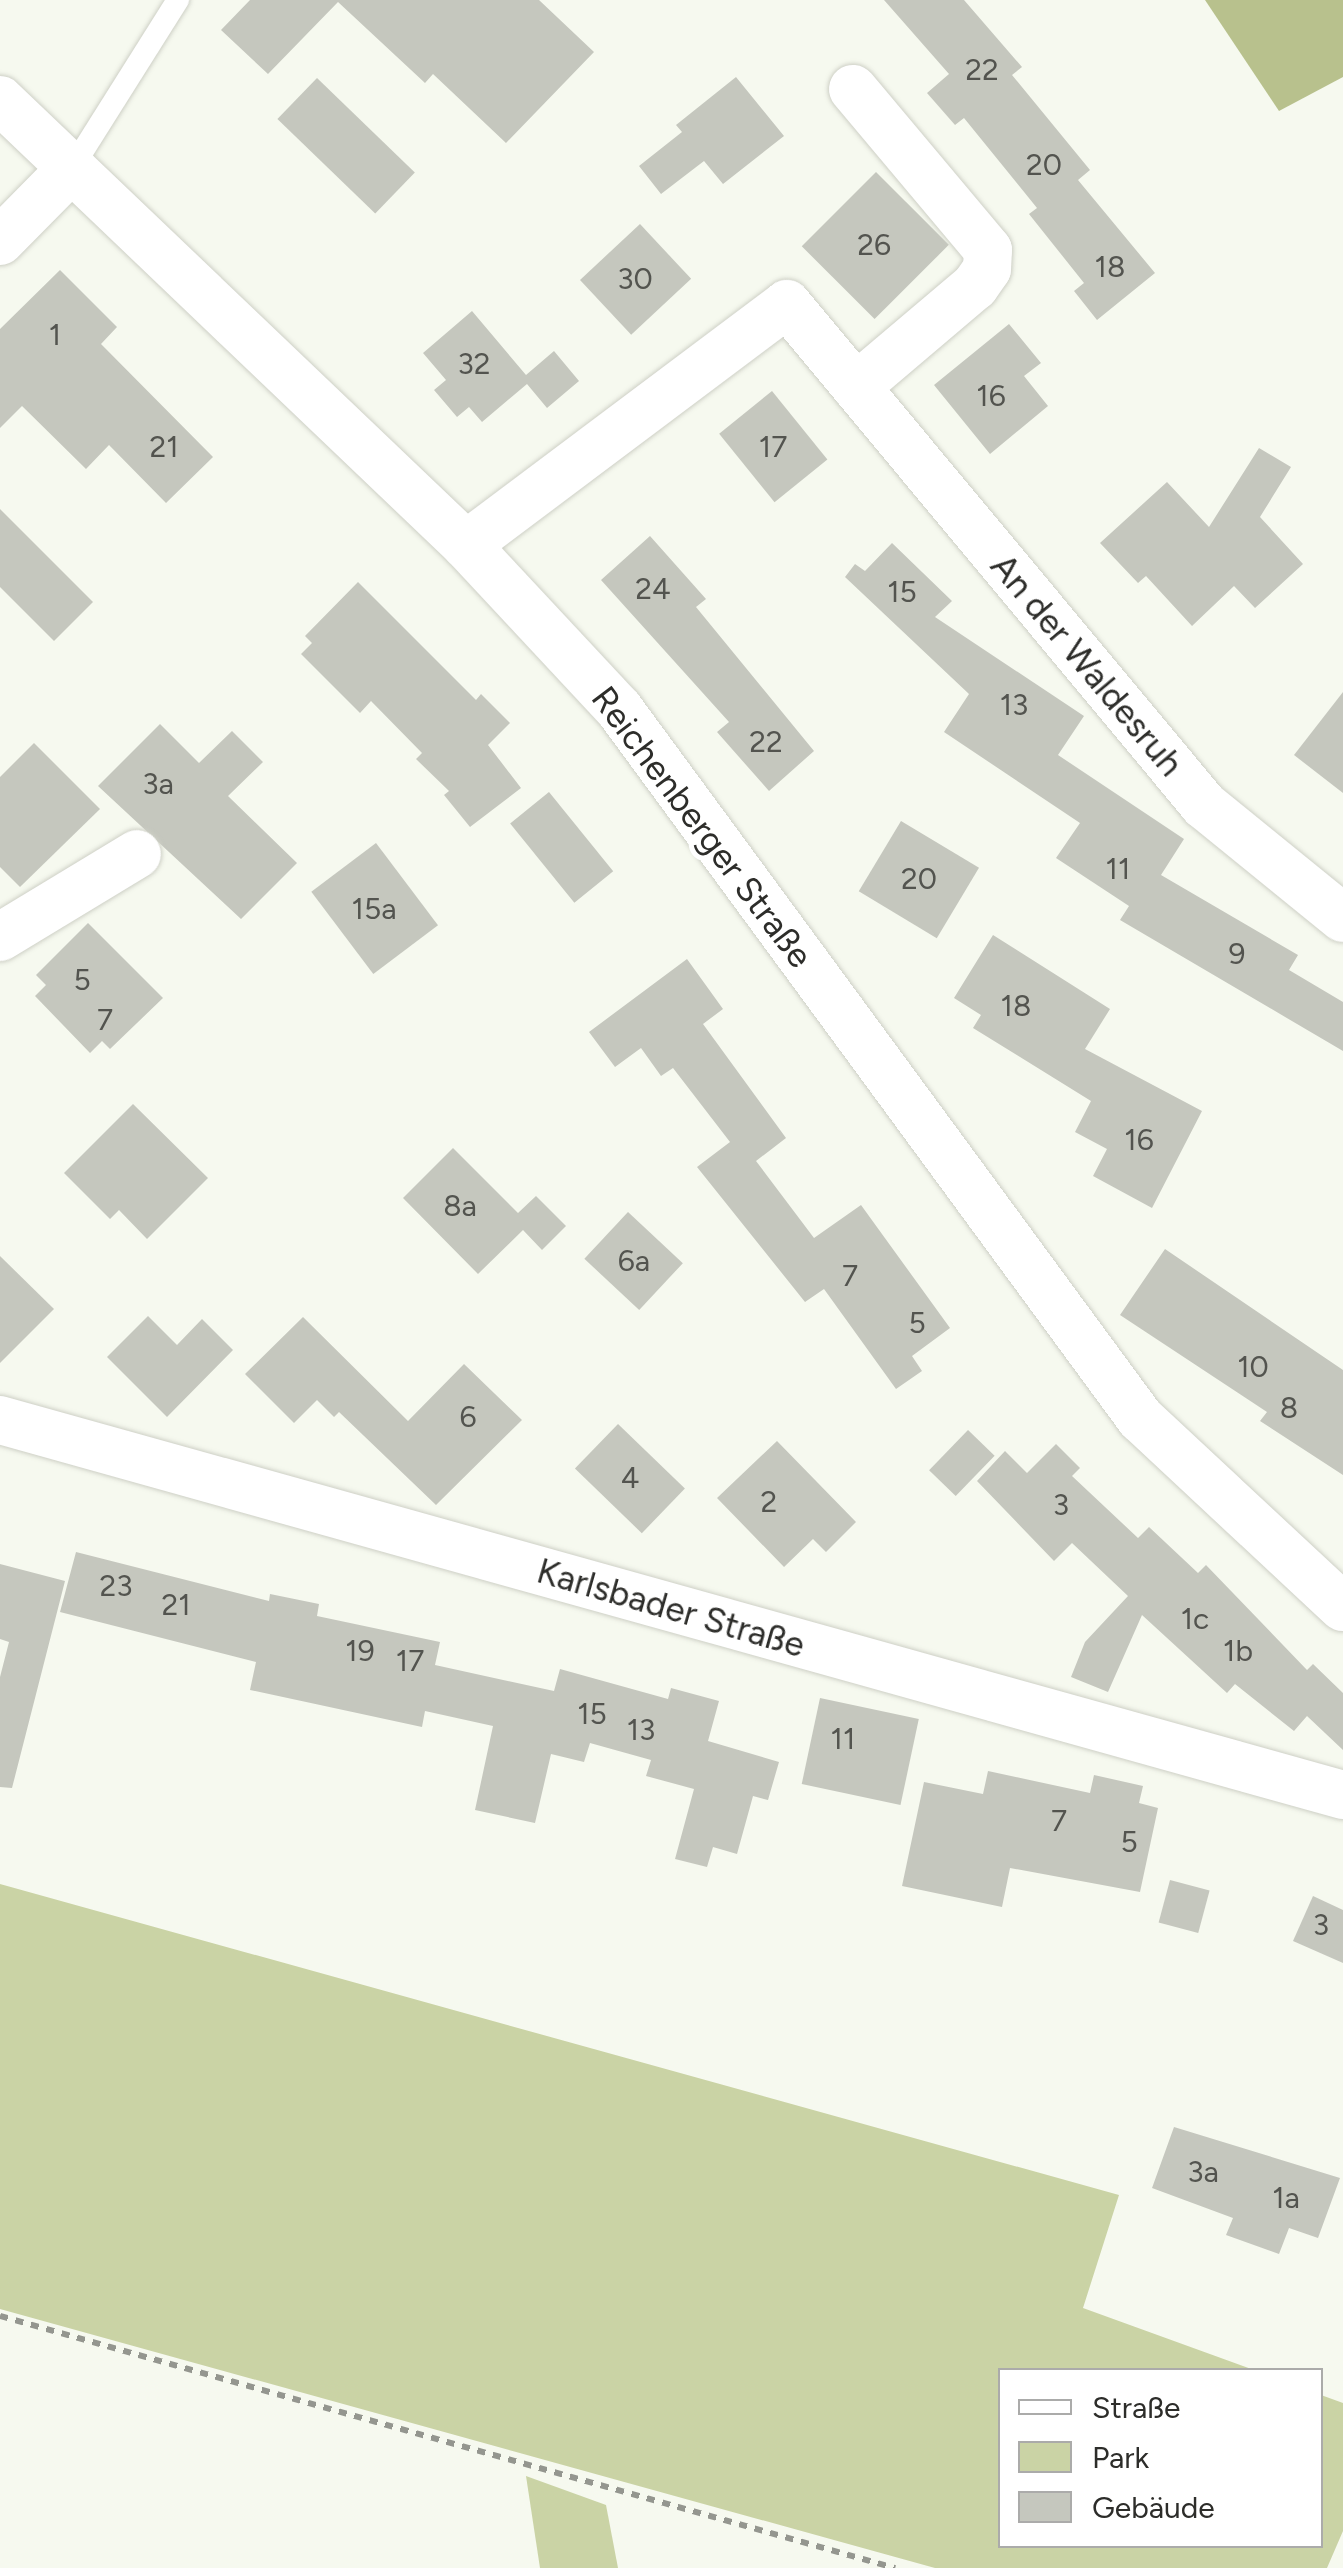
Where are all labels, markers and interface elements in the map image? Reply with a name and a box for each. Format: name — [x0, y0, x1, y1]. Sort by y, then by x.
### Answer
house number: 22 — [965, 52, 999, 88]
house number: 20 — [1026, 147, 1062, 183]
house number: 26 — [857, 227, 891, 263]
house number: 18 — [1095, 249, 1125, 285]
house number: 30 — [617, 261, 653, 297]
house number: 1 — [49, 317, 61, 353]
house number: 32 — [457, 346, 491, 382]
house number: 16 — [976, 378, 1006, 414]
house number: 21 — [149, 429, 179, 465]
house number: 17 — [759, 429, 787, 465]
street label: An der Waldesruh — [982, 546, 1192, 784]
house number: 24 — [635, 571, 671, 607]
house number: 15 — [887, 574, 917, 610]
street label: Reichenberger Straße — [583, 678, 821, 976]
house number: 13 — [1000, 687, 1028, 723]
house number: 22 — [749, 724, 783, 760]
house number: 3a — [142, 766, 174, 802]
house number: 11 — [1106, 851, 1130, 887]
house number: 20 — [901, 861, 937, 897]
house number: 15a — [352, 891, 396, 927]
house number: 9 — [1229, 936, 1245, 972]
house number: 5 — [73, 962, 91, 998]
house number: 18 — [1001, 988, 1031, 1024]
house number: 7 — [97, 1002, 113, 1038]
house number: 16 — [1124, 1122, 1154, 1158]
house number: 8a — [443, 1188, 477, 1224]
house number: 6a — [618, 1243, 650, 1279]
house number: 7 — [842, 1258, 858, 1294]
house number: 5 — [908, 1305, 926, 1341]
house number: 10 — [1237, 1349, 1269, 1385]
house number: 8 — [1280, 1390, 1298, 1426]
house number: 6 — [460, 1399, 476, 1435]
house number: 4 — [621, 1460, 639, 1496]
house number: 2 — [761, 1484, 777, 1520]
house number: 3 — [1053, 1487, 1069, 1523]
street label: Karlsbader Straße — [532, 1550, 810, 1666]
house number: 23 — [99, 1568, 133, 1604]
house number: 21 — [161, 1587, 191, 1623]
house number: 1c — [1181, 1601, 1209, 1637]
house number: 19 — [345, 1633, 375, 1669]
house number: 1b — [1223, 1633, 1253, 1669]
house number: 17 — [396, 1643, 424, 1679]
house number: 15 — [577, 1696, 607, 1732]
house number: 13 — [627, 1712, 655, 1748]
house number: 11 — [831, 1721, 855, 1757]
house number: 7 — [1051, 1803, 1067, 1839]
house number: 5 — [1120, 1824, 1138, 1860]
house number: 3 — [1313, 1907, 1329, 1943]
house number: 3a — [1187, 2154, 1219, 2190]
house number: 1a — [1272, 2180, 1300, 2216]
legend — [998, 2368, 1323, 2548]
text: Straße — [1092, 2389, 1181, 2426]
text: Park — [1092, 2439, 1149, 2476]
text: Gebäude — [1092, 2489, 1215, 2526]

